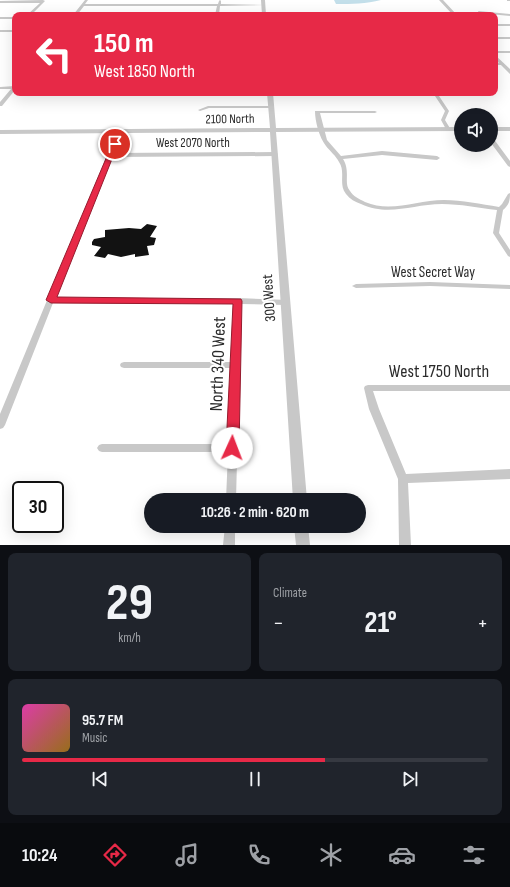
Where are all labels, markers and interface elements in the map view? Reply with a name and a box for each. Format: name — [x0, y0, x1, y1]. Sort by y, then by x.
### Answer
text: 150 m — [94, 27, 154, 60]
icon: left — [28, 28, 80, 80]
text: West 1850 North — [94, 61, 195, 82]
map controls — [454, 108, 498, 152]
button: sound — [454, 108, 498, 152]
street label: 2100 North — [205, 111, 255, 127]
pin — [98, 127, 132, 161]
icon: arrive — [104, 133, 126, 155]
street label: West 2070 North — [156, 135, 230, 151]
street label: West Secret Way — [391, 263, 475, 282]
street label: 300 West — [258, 273, 280, 322]
street label: North 340 West — [206, 316, 230, 412]
street label: West 1750 North — [389, 361, 489, 382]
position arrow — [211, 427, 253, 469]
speed limit sign: 30 — [12, 481, 64, 533]
text: 10:26 · 2 min · 620 m — [201, 503, 309, 522]
text: 29 — [106, 572, 153, 635]
text: Climate — [273, 585, 307, 601]
text: 21° — [364, 605, 397, 641]
text: − — [273, 610, 284, 637]
text: + — [477, 610, 488, 637]
text: km/h — [118, 630, 141, 646]
text: 95.7 FM — [82, 711, 123, 730]
text: Music — [82, 730, 107, 746]
icon: previous — [89, 768, 111, 790]
icon: pause — [244, 768, 266, 790]
icon: next — [399, 768, 421, 790]
icon: directions — [101, 841, 129, 869]
icon: music — [173, 841, 201, 869]
icon: phone — [245, 841, 273, 869]
icon: climate — [317, 841, 345, 869]
icon: car — [388, 841, 416, 869]
icon: filters — [460, 841, 488, 869]
text: 10:24 — [22, 845, 57, 866]

